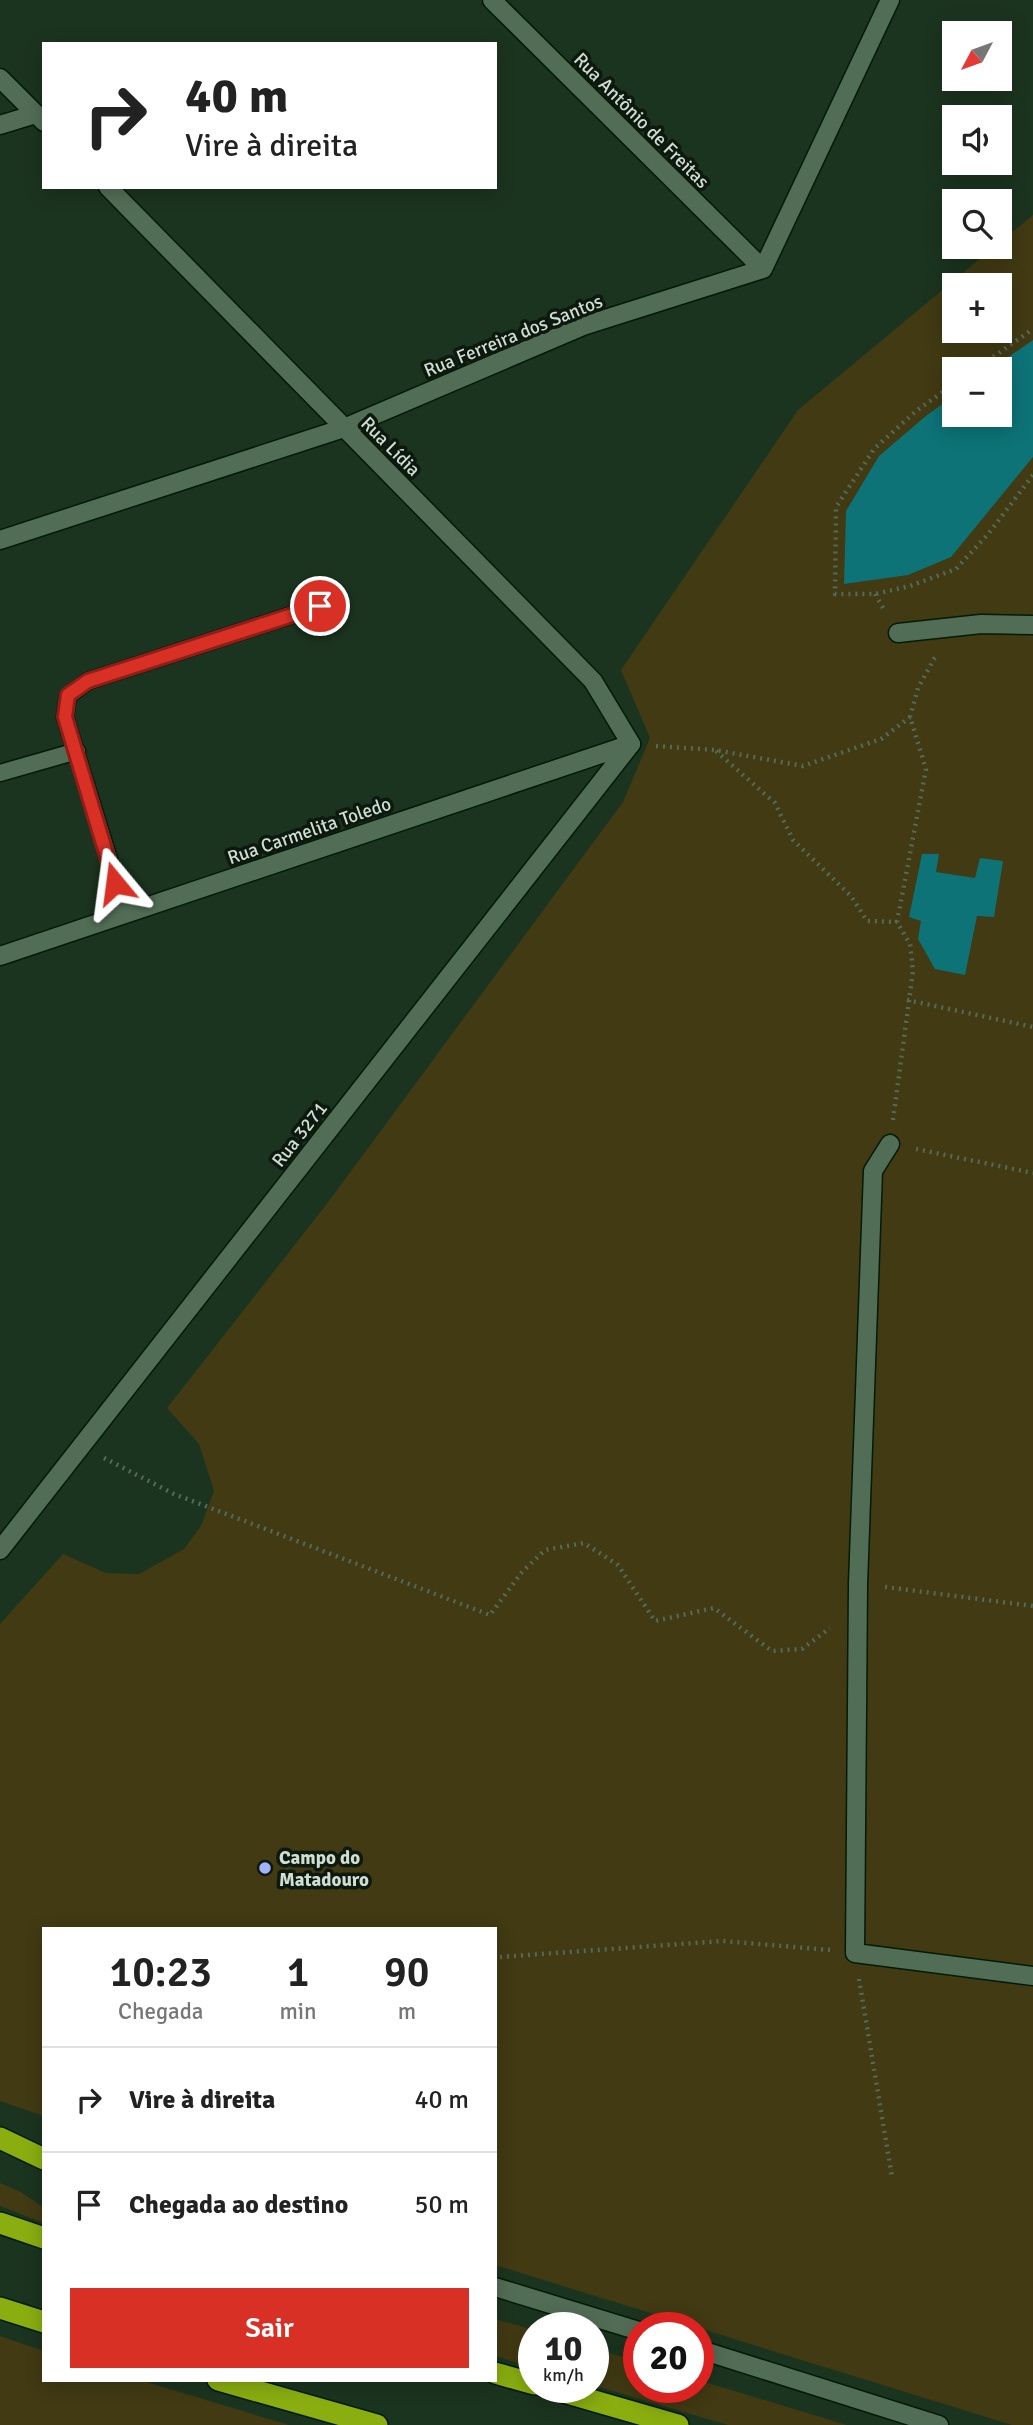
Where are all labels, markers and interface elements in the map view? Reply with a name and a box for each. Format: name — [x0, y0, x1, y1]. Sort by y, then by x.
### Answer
north arrow — [942, 21, 1012, 91]
map controls — [942, 21, 1012, 427]
street label: Rua Antônio de Freitas — [568, 48, 714, 194]
text: 40 m — [185, 66, 288, 126]
icon: right — [70, 70, 161, 161]
button: sound — [942, 105, 1012, 175]
text: Vire à direita — [185, 126, 358, 165]
button: search — [942, 189, 1012, 259]
button: + — [942, 273, 1012, 343]
street label: Rua Ferreira dos Santos — [420, 289, 606, 383]
button: − — [942, 357, 1012, 427]
street label: Rua Lídia — [355, 412, 425, 482]
pin — [290, 576, 350, 636]
icon: arrive — [301, 587, 339, 625]
street label: Rua Carmelita Toledo — [224, 792, 394, 870]
position arrow — [78, 846, 152, 920]
street label: Rua 3271 — [267, 1097, 333, 1172]
place label: Campo do Matadouro — [279, 1846, 369, 1892]
marker: Campo do Matadouro — [257, 1860, 273, 1876]
text: 10:23 — [109, 1947, 212, 1998]
text: 1 — [287, 1947, 309, 1998]
text: 90 — [384, 1947, 429, 1998]
text: Chegada — [118, 1997, 204, 2026]
text: min — [280, 1997, 317, 2026]
text: m — [398, 1997, 416, 2026]
icon: right — [70, 2081, 108, 2119]
text: Vire à direita — [129, 2084, 275, 2116]
text: 40 m — [414, 2084, 469, 2116]
icon: arrive — [70, 2186, 108, 2224]
text: Chegada ao destino — [129, 2189, 348, 2221]
text: 50 m — [414, 2189, 469, 2221]
button: Sair — [70, 2288, 469, 2368]
speed limit sign: 20 — [623, 2312, 714, 2403]
text: 10 — [545, 2327, 582, 2370]
text: km/h — [543, 2364, 584, 2386]

